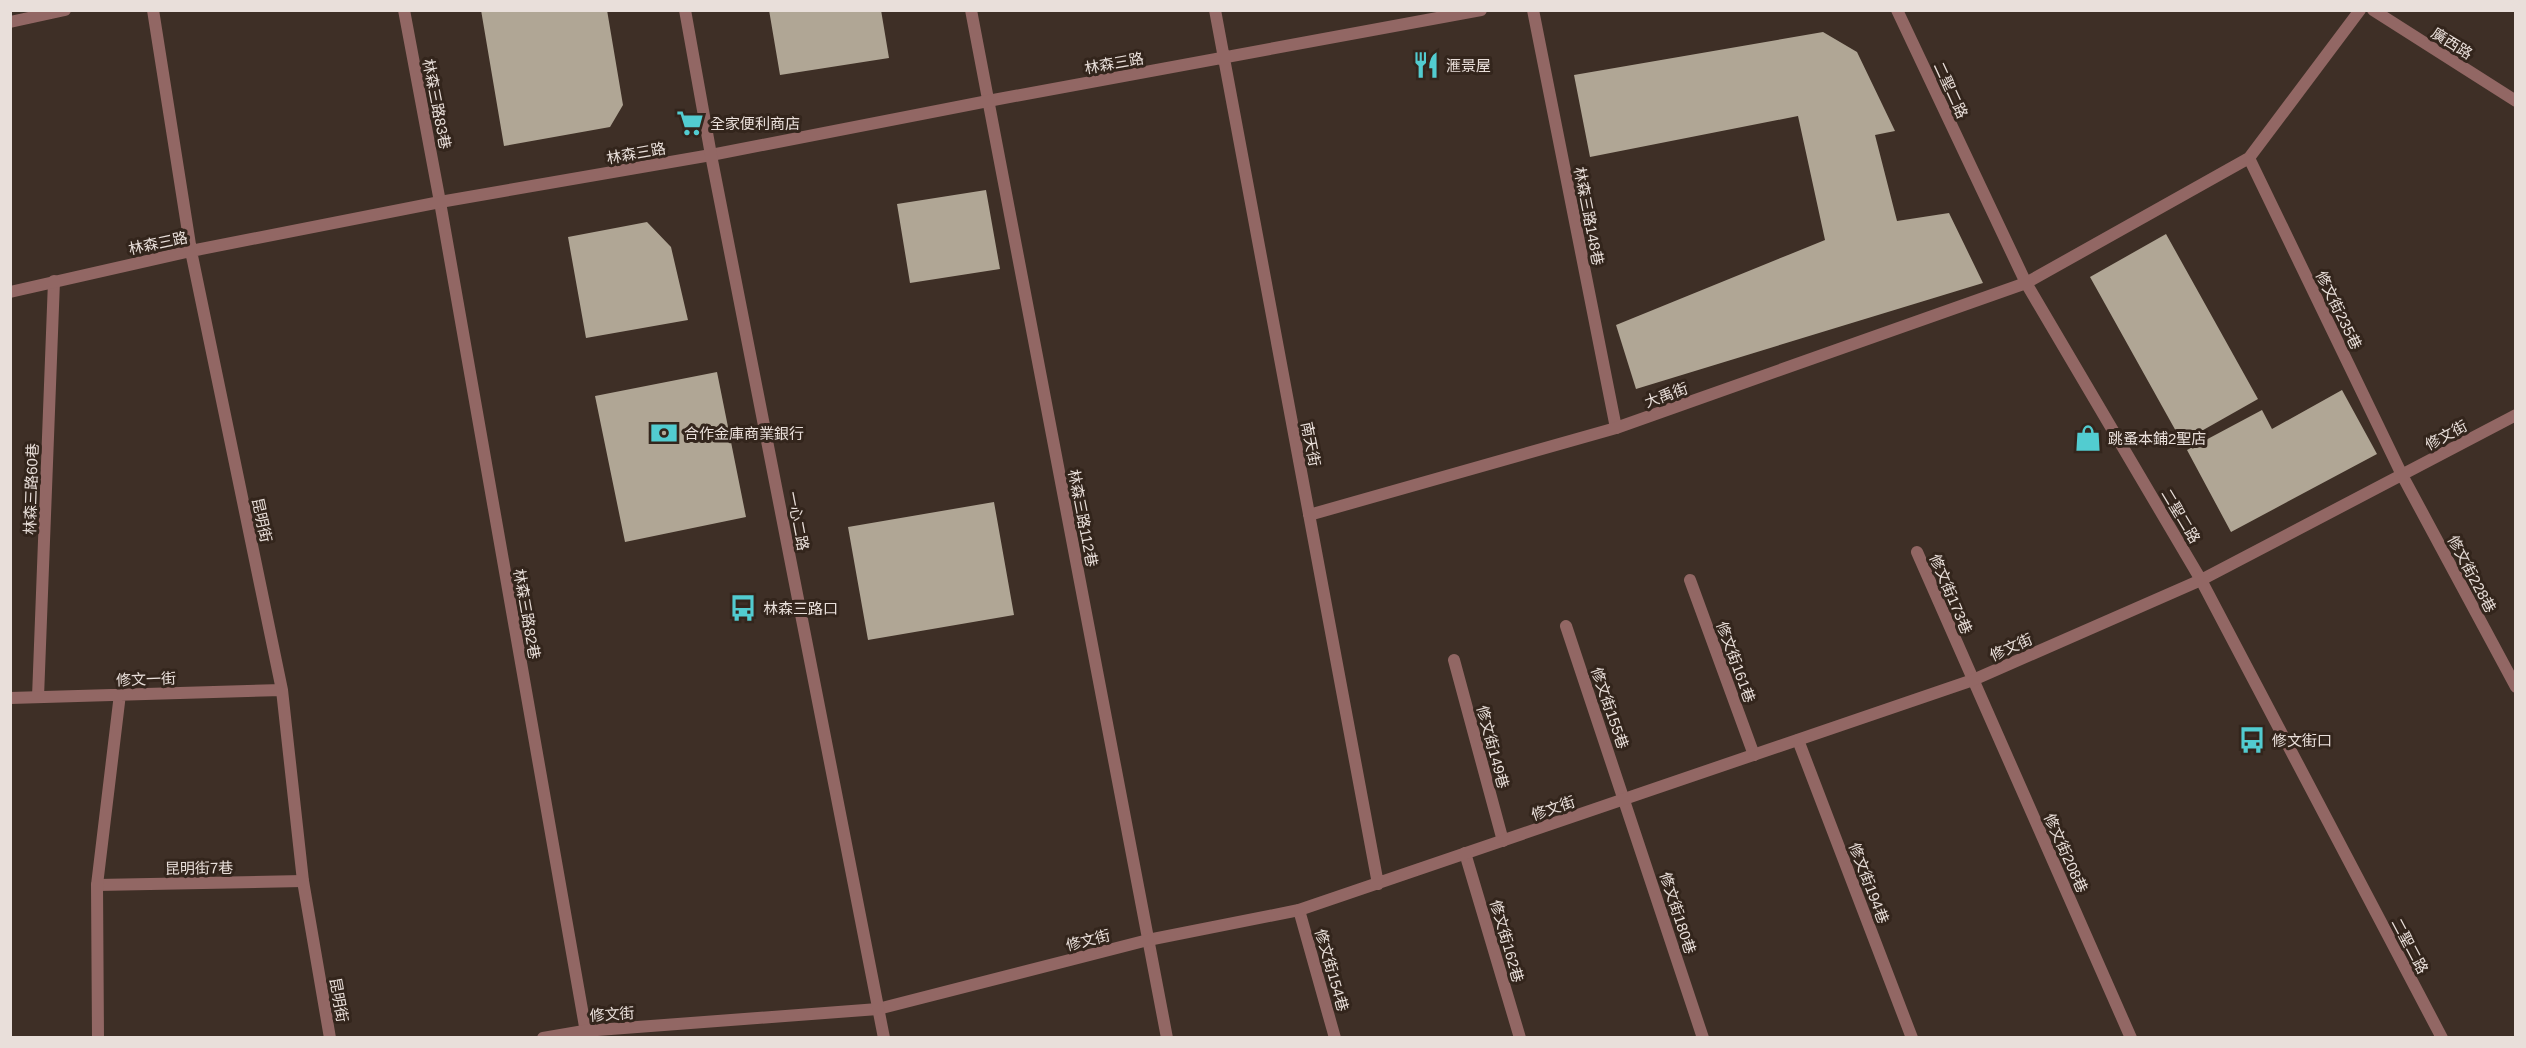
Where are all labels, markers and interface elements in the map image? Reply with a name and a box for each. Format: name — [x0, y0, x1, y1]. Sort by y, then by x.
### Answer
street label: 廣西路 — [2428, 24, 2476, 62]
street label: 林森三路 — [1083, 49, 1145, 77]
restaurant icon: 滙景屋 — [1411, 50, 1441, 80]
street label: 林森三路83巷 — [420, 57, 454, 151]
place label: 滙景屋 — [1446, 57, 1491, 74]
street label: 二聖二路 — [1931, 59, 1971, 121]
supermarket icon: 全家便利商店 — [675, 108, 705, 138]
place label: 全家便利商店 — [710, 115, 800, 132]
street label: 林森三路 — [605, 139, 667, 167]
street label: 林森三路148巷 — [1571, 165, 1607, 267]
street label: 林森三路 — [127, 228, 189, 258]
street label: 修文街235巷 — [2313, 268, 2365, 352]
street label: 大禹街 — [1642, 379, 1690, 411]
street label: 修文街 — [2422, 417, 2470, 453]
bank icon: 合作金庫商業銀行 — [649, 418, 679, 448]
street label: 南天街 — [1298, 420, 1324, 468]
shop icon: 跳蚤本鋪2聖店 — [2073, 423, 2103, 453]
place label: 合作金庫商業銀行 — [684, 425, 804, 442]
place label: 跳蚤本鋪2聖店 — [2108, 430, 2206, 447]
street label: 林森三路60巷 — [21, 443, 41, 535]
street label: 林森三路112巷 — [1065, 468, 1101, 568]
street label: 二聖二路 — [2158, 486, 2204, 546]
street label: 一心二路 — [784, 490, 812, 552]
street label: 昆明街 — [249, 496, 275, 544]
street label: 修文街228巷 — [2445, 532, 2499, 616]
street label: 修文街173巷 — [1927, 552, 1975, 636]
street label: 林森三路82巷 — [511, 567, 543, 661]
bus stop icon: 林森三路口 — [728, 593, 758, 623]
place label: 林森三路口 — [763, 600, 838, 617]
street label: 修文街161巷 — [1713, 619, 1759, 705]
street label: 修文街 — [1987, 630, 2035, 664]
street label: 修文街155巷 — [1588, 665, 1632, 751]
street label: 修文一街 — [116, 669, 176, 689]
street label: 修文街149巷 — [1474, 704, 1512, 790]
bus stop icon: 修文街口 — [2237, 725, 2267, 755]
place label: 修文街口 — [2272, 732, 2332, 749]
street label: 修文街 — [1529, 793, 1577, 823]
street label: 修文街208巷 — [2041, 811, 2091, 895]
street label: 修文街194巷 — [1846, 840, 1892, 926]
street label: 昆明街7巷 — [165, 859, 233, 877]
street label: 修文街180巷 — [1657, 870, 1699, 956]
street label: 修文街162巷 — [1487, 898, 1527, 984]
street label: 二聖二路 — [2388, 916, 2432, 976]
street label: 修文街 — [1064, 926, 1112, 954]
street label: 修文街154巷 — [1312, 927, 1352, 1013]
street label: 昆明街 — [327, 976, 351, 1024]
street label: 修文街 — [589, 1004, 635, 1024]

